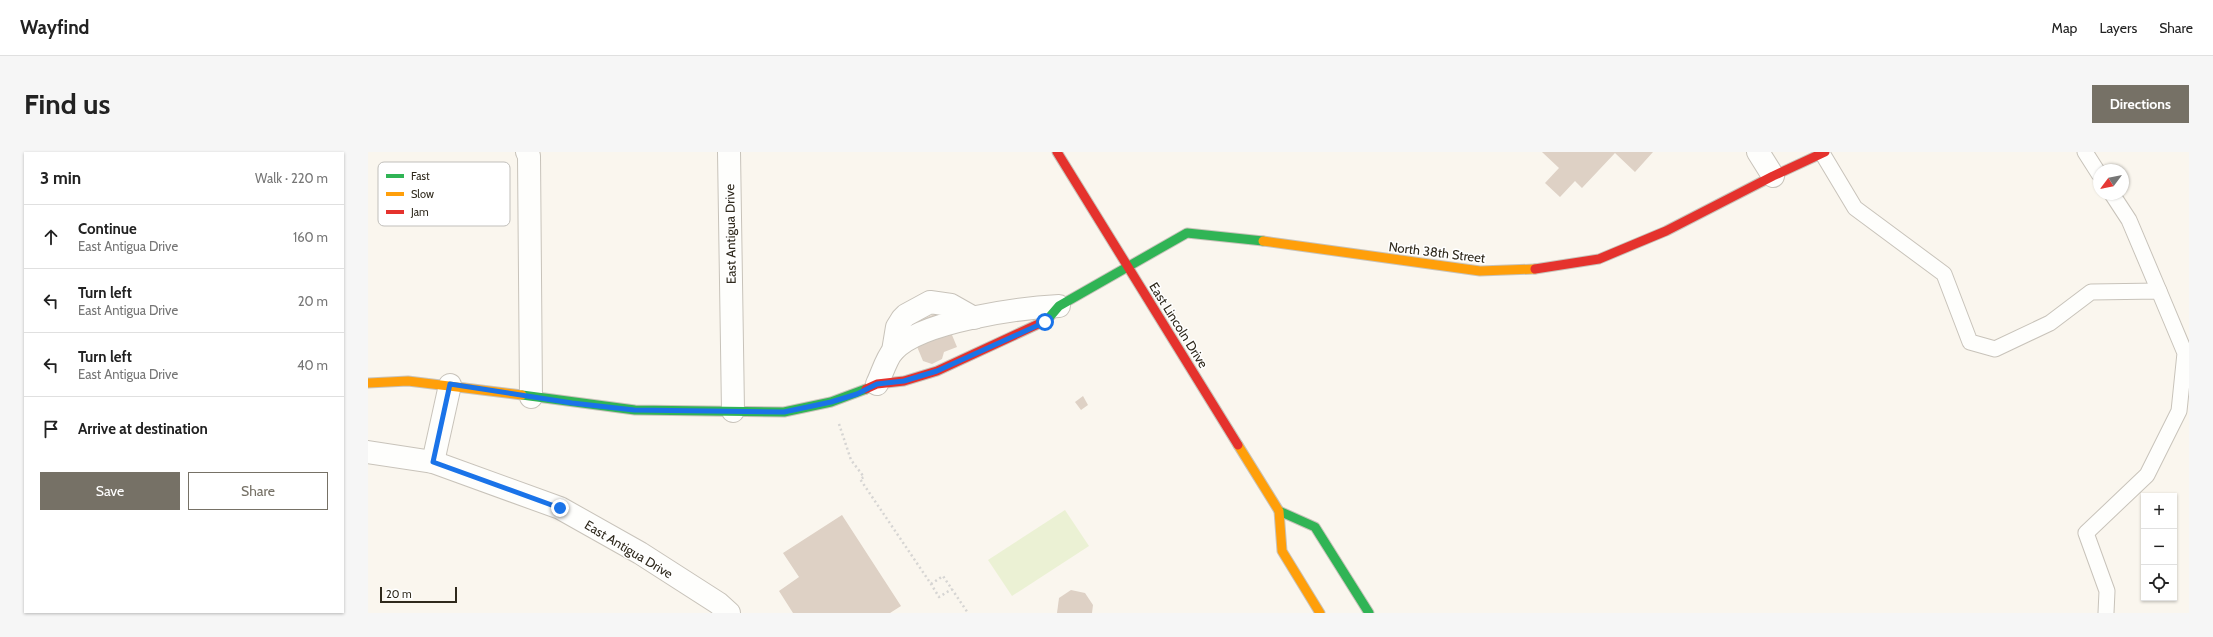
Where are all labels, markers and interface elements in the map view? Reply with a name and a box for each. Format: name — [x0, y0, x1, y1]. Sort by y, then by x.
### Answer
text: Wayfind — [20, 16, 89, 39]
text: Map — [2052, 19, 2077, 37]
text: Layers — [2099, 19, 2137, 37]
text: Share — [2159, 19, 2193, 37]
button: Directions — [2092, 85, 2189, 123]
text: Find us — [24, 87, 110, 121]
legend — [378, 162, 510, 226]
north arrow — [2093, 164, 2129, 200]
text: 3 min — [40, 168, 81, 188]
text: Fast — [411, 169, 430, 183]
text: Walk · 220 m — [255, 170, 328, 186]
street label: East Antigua Drive — [721, 184, 739, 284]
text: Slow — [411, 187, 434, 201]
text: Jam — [410, 205, 429, 219]
text: Continue — [78, 220, 137, 238]
icon: ahead — [40, 226, 62, 248]
text: 160 m — [293, 229, 328, 245]
text: East Antigua Drive — [78, 238, 178, 254]
street label: North 38th Street — [1388, 238, 1487, 266]
street label: East Lincoln Drive — [1146, 279, 1212, 371]
text: Turn left — [78, 284, 132, 302]
icon: left — [40, 290, 62, 312]
text: 20 m — [298, 293, 328, 309]
text: East Antigua Drive — [78, 302, 178, 318]
route start — [1036, 313, 1054, 331]
text: Turn left — [78, 348, 132, 366]
icon: left — [40, 354, 62, 376]
text: 40 m — [297, 357, 328, 373]
text: East Antigua Drive — [78, 366, 178, 382]
icon: arrive — [40, 418, 62, 440]
text: Arrive at destination — [78, 420, 208, 438]
button: Save — [40, 472, 180, 510]
button: Share — [188, 472, 328, 510]
map controls — [2141, 493, 2177, 601]
button: + — [2141, 493, 2177, 529]
route end — [551, 499, 569, 517]
street label: East Antigua Drive — [582, 516, 676, 582]
button: − — [2141, 529, 2177, 565]
button: locate — [2141, 565, 2177, 601]
scale bar — [380, 585, 457, 604]
text: 20 m — [386, 587, 412, 601]

